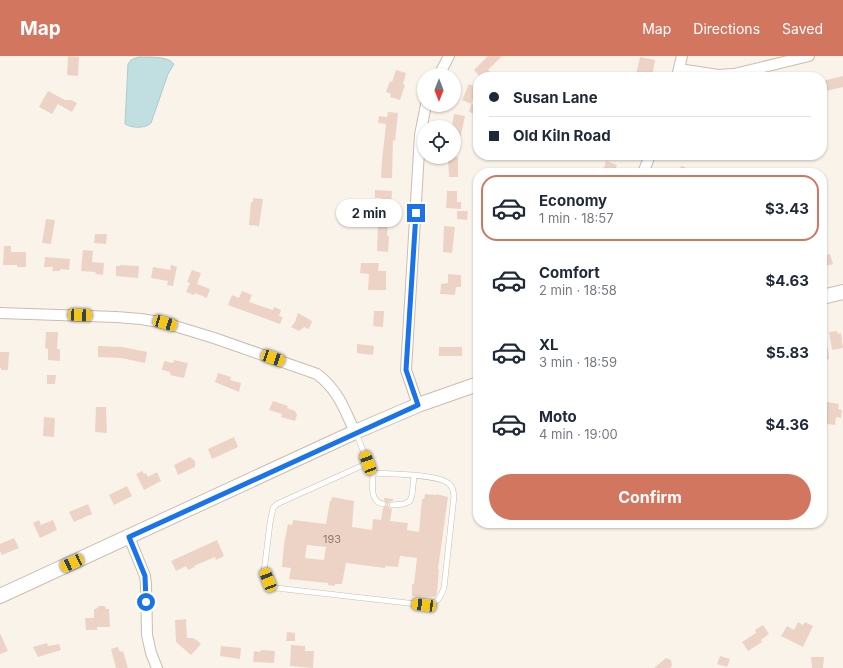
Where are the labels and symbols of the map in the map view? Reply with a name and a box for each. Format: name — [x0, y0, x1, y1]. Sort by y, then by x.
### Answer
north arrow — [417, 68, 461, 112]
callout: 2 min — [336, 199, 402, 227]
route end — [407, 204, 425, 222]
car — [68, 309, 92, 321]
car — [152, 314, 178, 332]
car — [260, 348, 286, 368]
car — [358, 450, 378, 476]
house number: 193 — [323, 532, 341, 546]
car — [59, 552, 85, 574]
car — [258, 567, 278, 593]
route start — [137, 593, 155, 611]
car — [411, 598, 437, 612]

